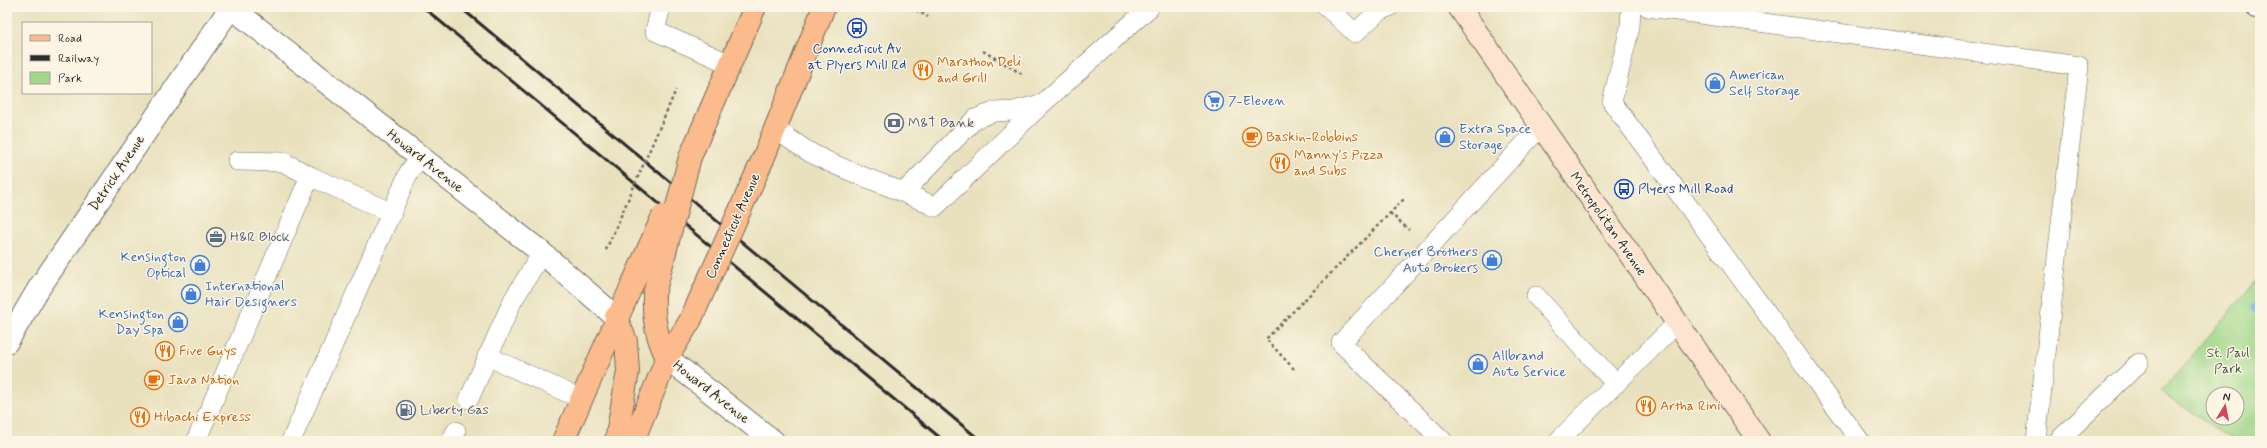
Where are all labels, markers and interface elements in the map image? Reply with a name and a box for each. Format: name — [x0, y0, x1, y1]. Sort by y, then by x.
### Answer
bus stop icon: Connecticut Av at Plyers Mill Rd — [846, 17, 868, 39]
legend — [22, 22, 152, 94]
text: Road — [58, 31, 82, 47]
place label: Connecticut Av at Plyers Mill Rd — [808, 40, 906, 74]
text: Railway — [58, 51, 100, 67]
place label: Marathon Deli and Grill — [937, 53, 1021, 87]
restaurant icon: Marathon Deli and Grill — [912, 59, 934, 81]
place label: American Self Storage — [1729, 66, 1801, 100]
text: Park — [58, 71, 82, 87]
shop icon: American Self Storage — [1704, 72, 1726, 94]
supermarket icon: 7-Eleven — [1203, 90, 1225, 112]
place label: 7-Eleven — [1228, 92, 1286, 110]
bank icon: M&T Bank — [883, 112, 905, 134]
place label: M&T Bank — [908, 114, 974, 132]
place label: Extra Space Storage — [1459, 120, 1531, 154]
street label: Howard Avenue — [383, 125, 467, 197]
cafe icon: Baskin-Robbins — [1241, 126, 1263, 148]
shop icon: Extra Space Storage — [1434, 126, 1456, 148]
place label: Baskin-Robbins — [1266, 128, 1358, 146]
street label: Detrick Avenue — [85, 131, 149, 215]
place label: Manny's Pizza and Subs — [1294, 146, 1384, 180]
restaurant icon: Manny's Pizza and Subs — [1269, 152, 1291, 174]
street label: Metropolitan Avenue — [1565, 168, 1651, 280]
street label: Connecticut Avenue — [702, 170, 765, 282]
bus stop icon: Plyers Mill Road — [1613, 178, 1635, 200]
place label: Plyers Mill Road — [1638, 180, 1733, 198]
office icon: H&R Block — [205, 226, 227, 248]
place label: H&R Block — [230, 228, 290, 246]
place label: Cherner Brothers Auto Brokers — [1374, 243, 1478, 277]
place label: Kensington Optical — [121, 248, 186, 282]
shop icon: Cherner Brothers Auto Brokers — [1481, 249, 1503, 271]
shop icon: Kensington Optical — [189, 254, 211, 276]
place label: International Hair Designers — [205, 277, 297, 313]
shop icon: International Hair Designers — [180, 283, 202, 305]
place label: Kensington Day Spa — [99, 305, 164, 339]
shop icon: Kensington Day Spa — [167, 311, 189, 333]
restaurant icon: Five Guys — [154, 340, 176, 362]
place label: Five Guys — [179, 342, 237, 360]
park label: St. Paul Park — [2206, 344, 2250, 378]
place label: Allbrand Auto Service — [1492, 347, 1566, 381]
shop icon: Allbrand Auto Service — [1467, 353, 1489, 375]
street label: Howard Avenue — [669, 356, 753, 428]
cafe icon: Java Nation — [143, 369, 165, 391]
place label: Java Nation — [168, 371, 239, 389]
north arrow — [2205, 386, 2245, 426]
text: N — [2222, 390, 2231, 405]
restaurant icon: Artha Rini — [1635, 395, 1657, 417]
place label: Artha Rini — [1660, 397, 1720, 415]
fuel station icon: Liberty Gas — [395, 399, 417, 421]
place label: Liberty Gas — [420, 401, 489, 419]
restaurant icon: Hibachi Express — [129, 406, 151, 428]
place label: Hibachi Express — [154, 408, 251, 426]

